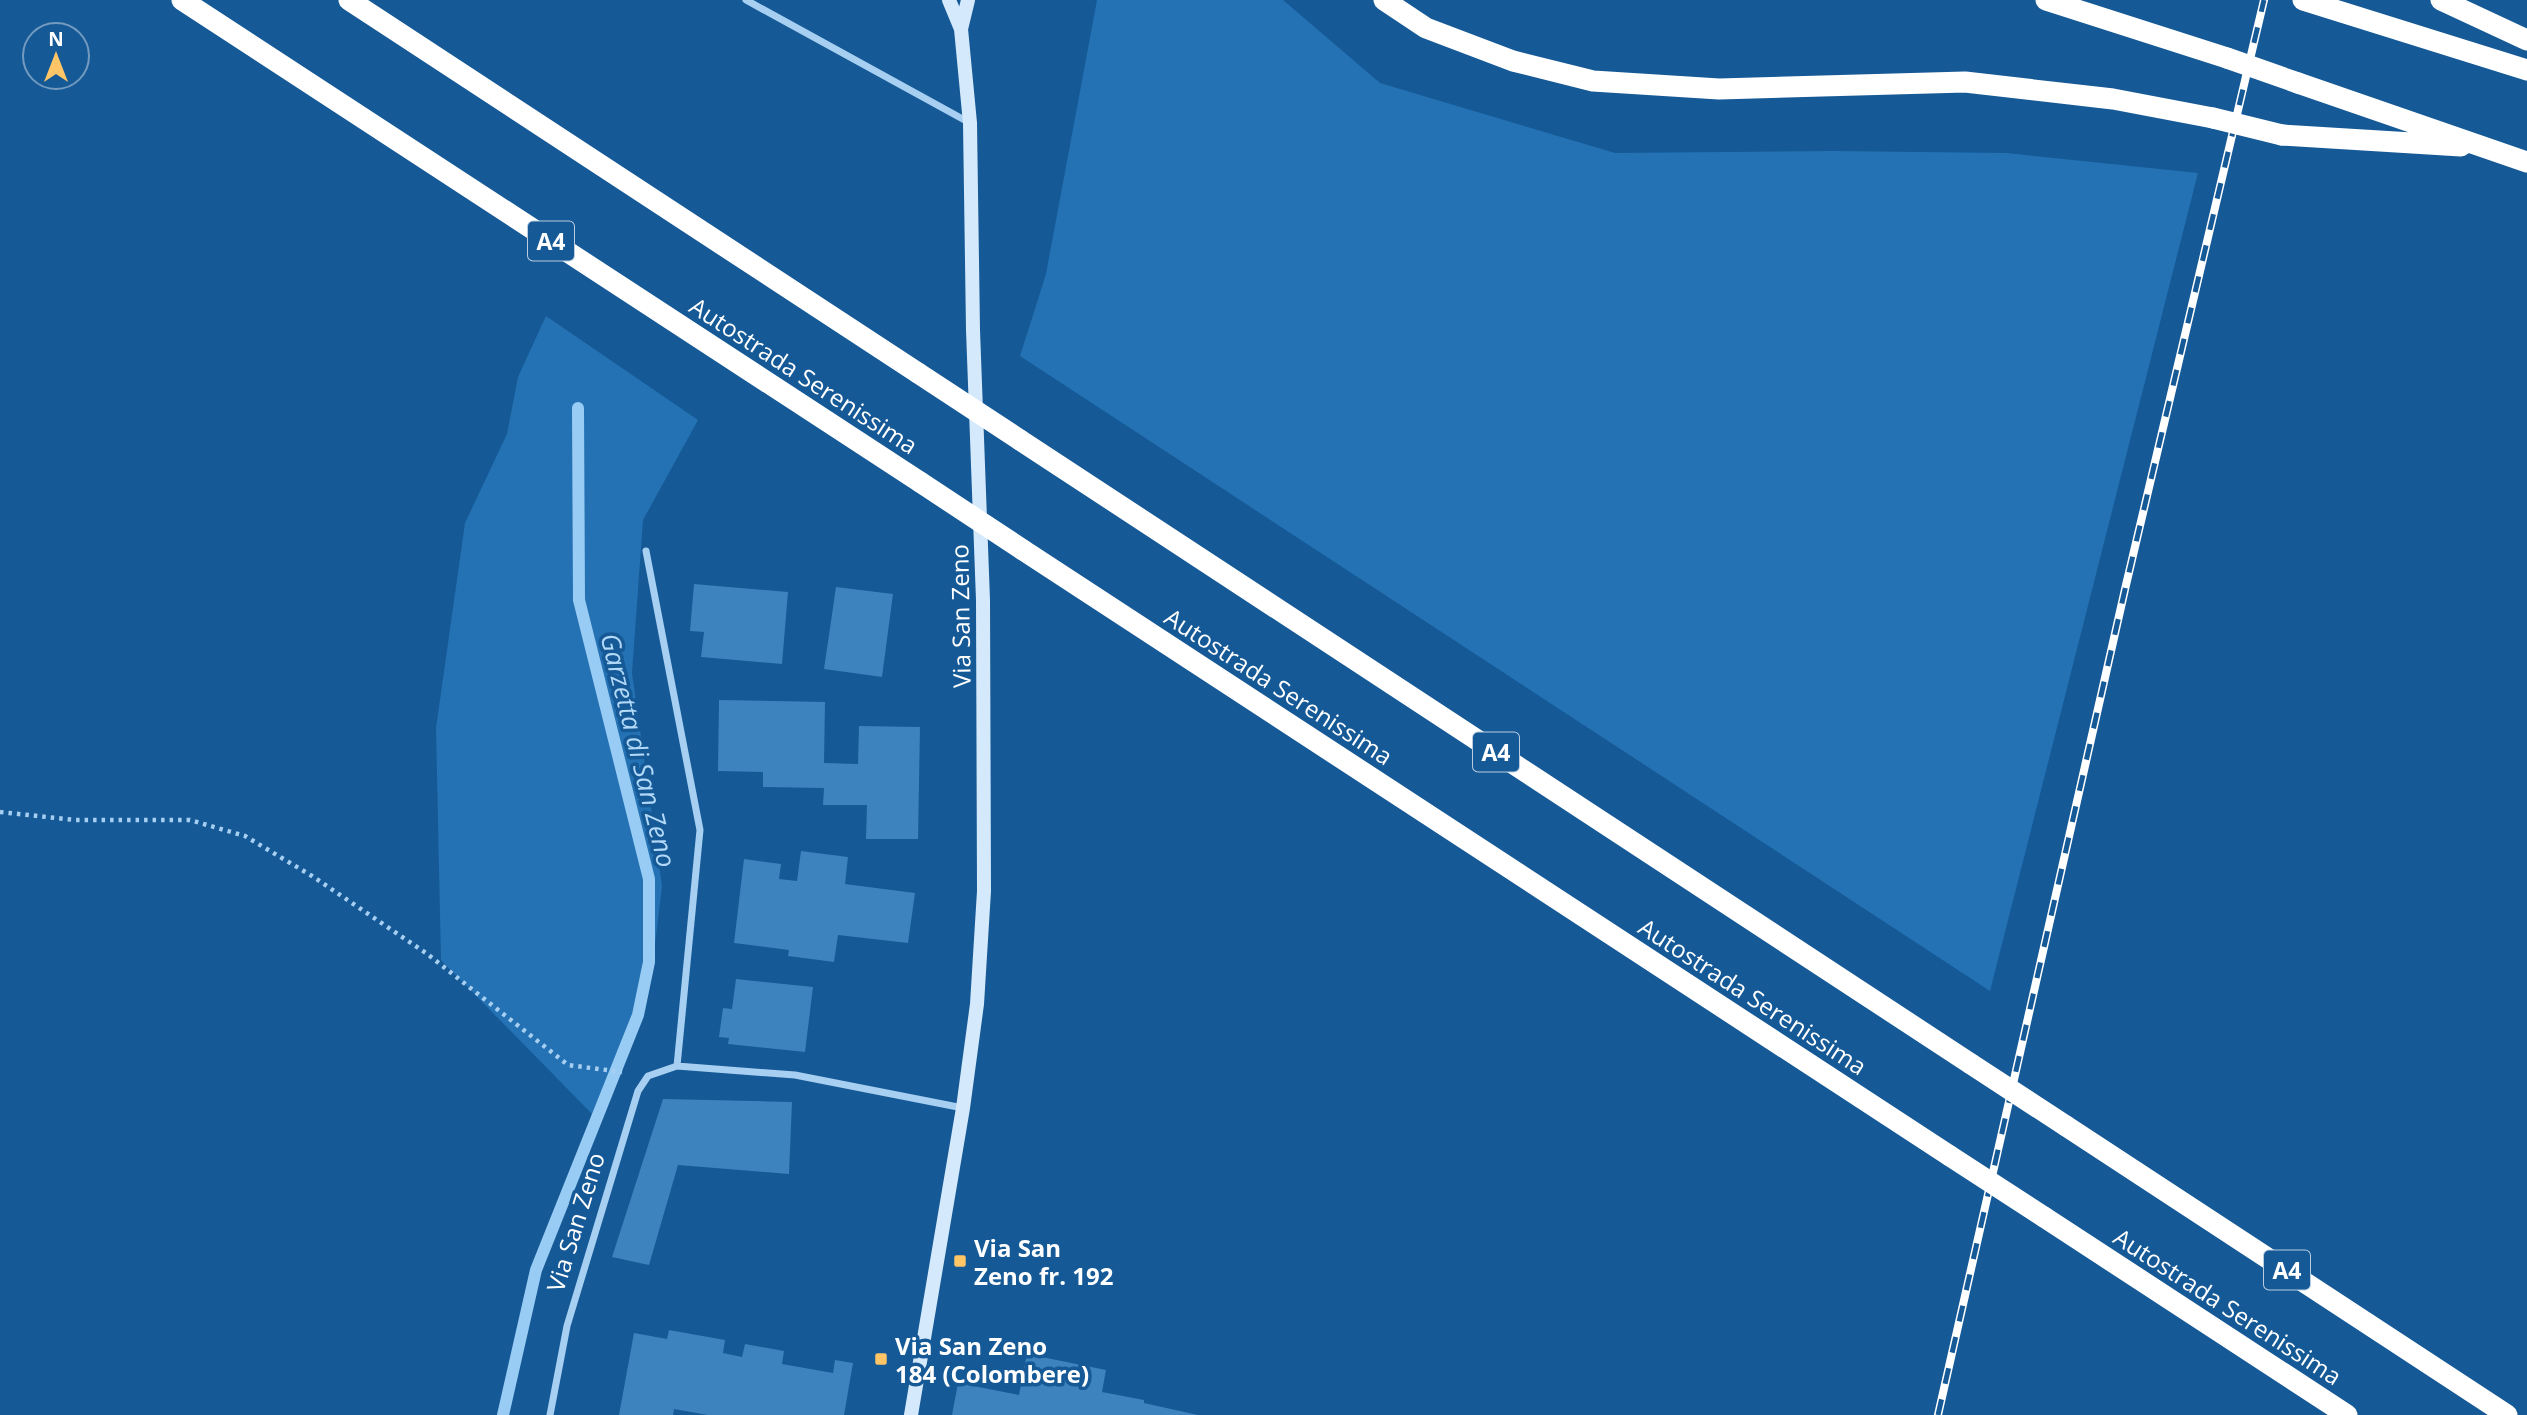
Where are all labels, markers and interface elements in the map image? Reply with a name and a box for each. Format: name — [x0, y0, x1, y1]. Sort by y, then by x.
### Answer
north arrow — [21, 21, 91, 91]
text: N — [48, 26, 64, 52]
road number: A4 — [528, 222, 574, 260]
street label: Autostrada Serenissima — [684, 289, 924, 461]
street label: Via San Zeno — [942, 544, 978, 688]
street label: Autostrada Serenissima — [1159, 600, 1399, 772]
water label: Garzetta di San Zeno — [593, 629, 685, 871]
road number: A4 — [1473, 732, 1519, 772]
street label: Autostrada Serenissima — [1633, 910, 1873, 1082]
street label: Via San Zeno — [538, 1148, 612, 1296]
street label: Autostrada Serenissima — [2108, 1220, 2348, 1392]
place label: Via San Zeno fr. 192 — [974, 1231, 1113, 1292]
road number: A4 — [2264, 1250, 2310, 1289]
marker: Via San Zeno fr. 192 — [952, 1253, 968, 1269]
place label: Via San Zeno 184 (Colombere) — [895, 1329, 1089, 1390]
marker: Via San Zeno 184 (Colombere) — [873, 1351, 889, 1367]

